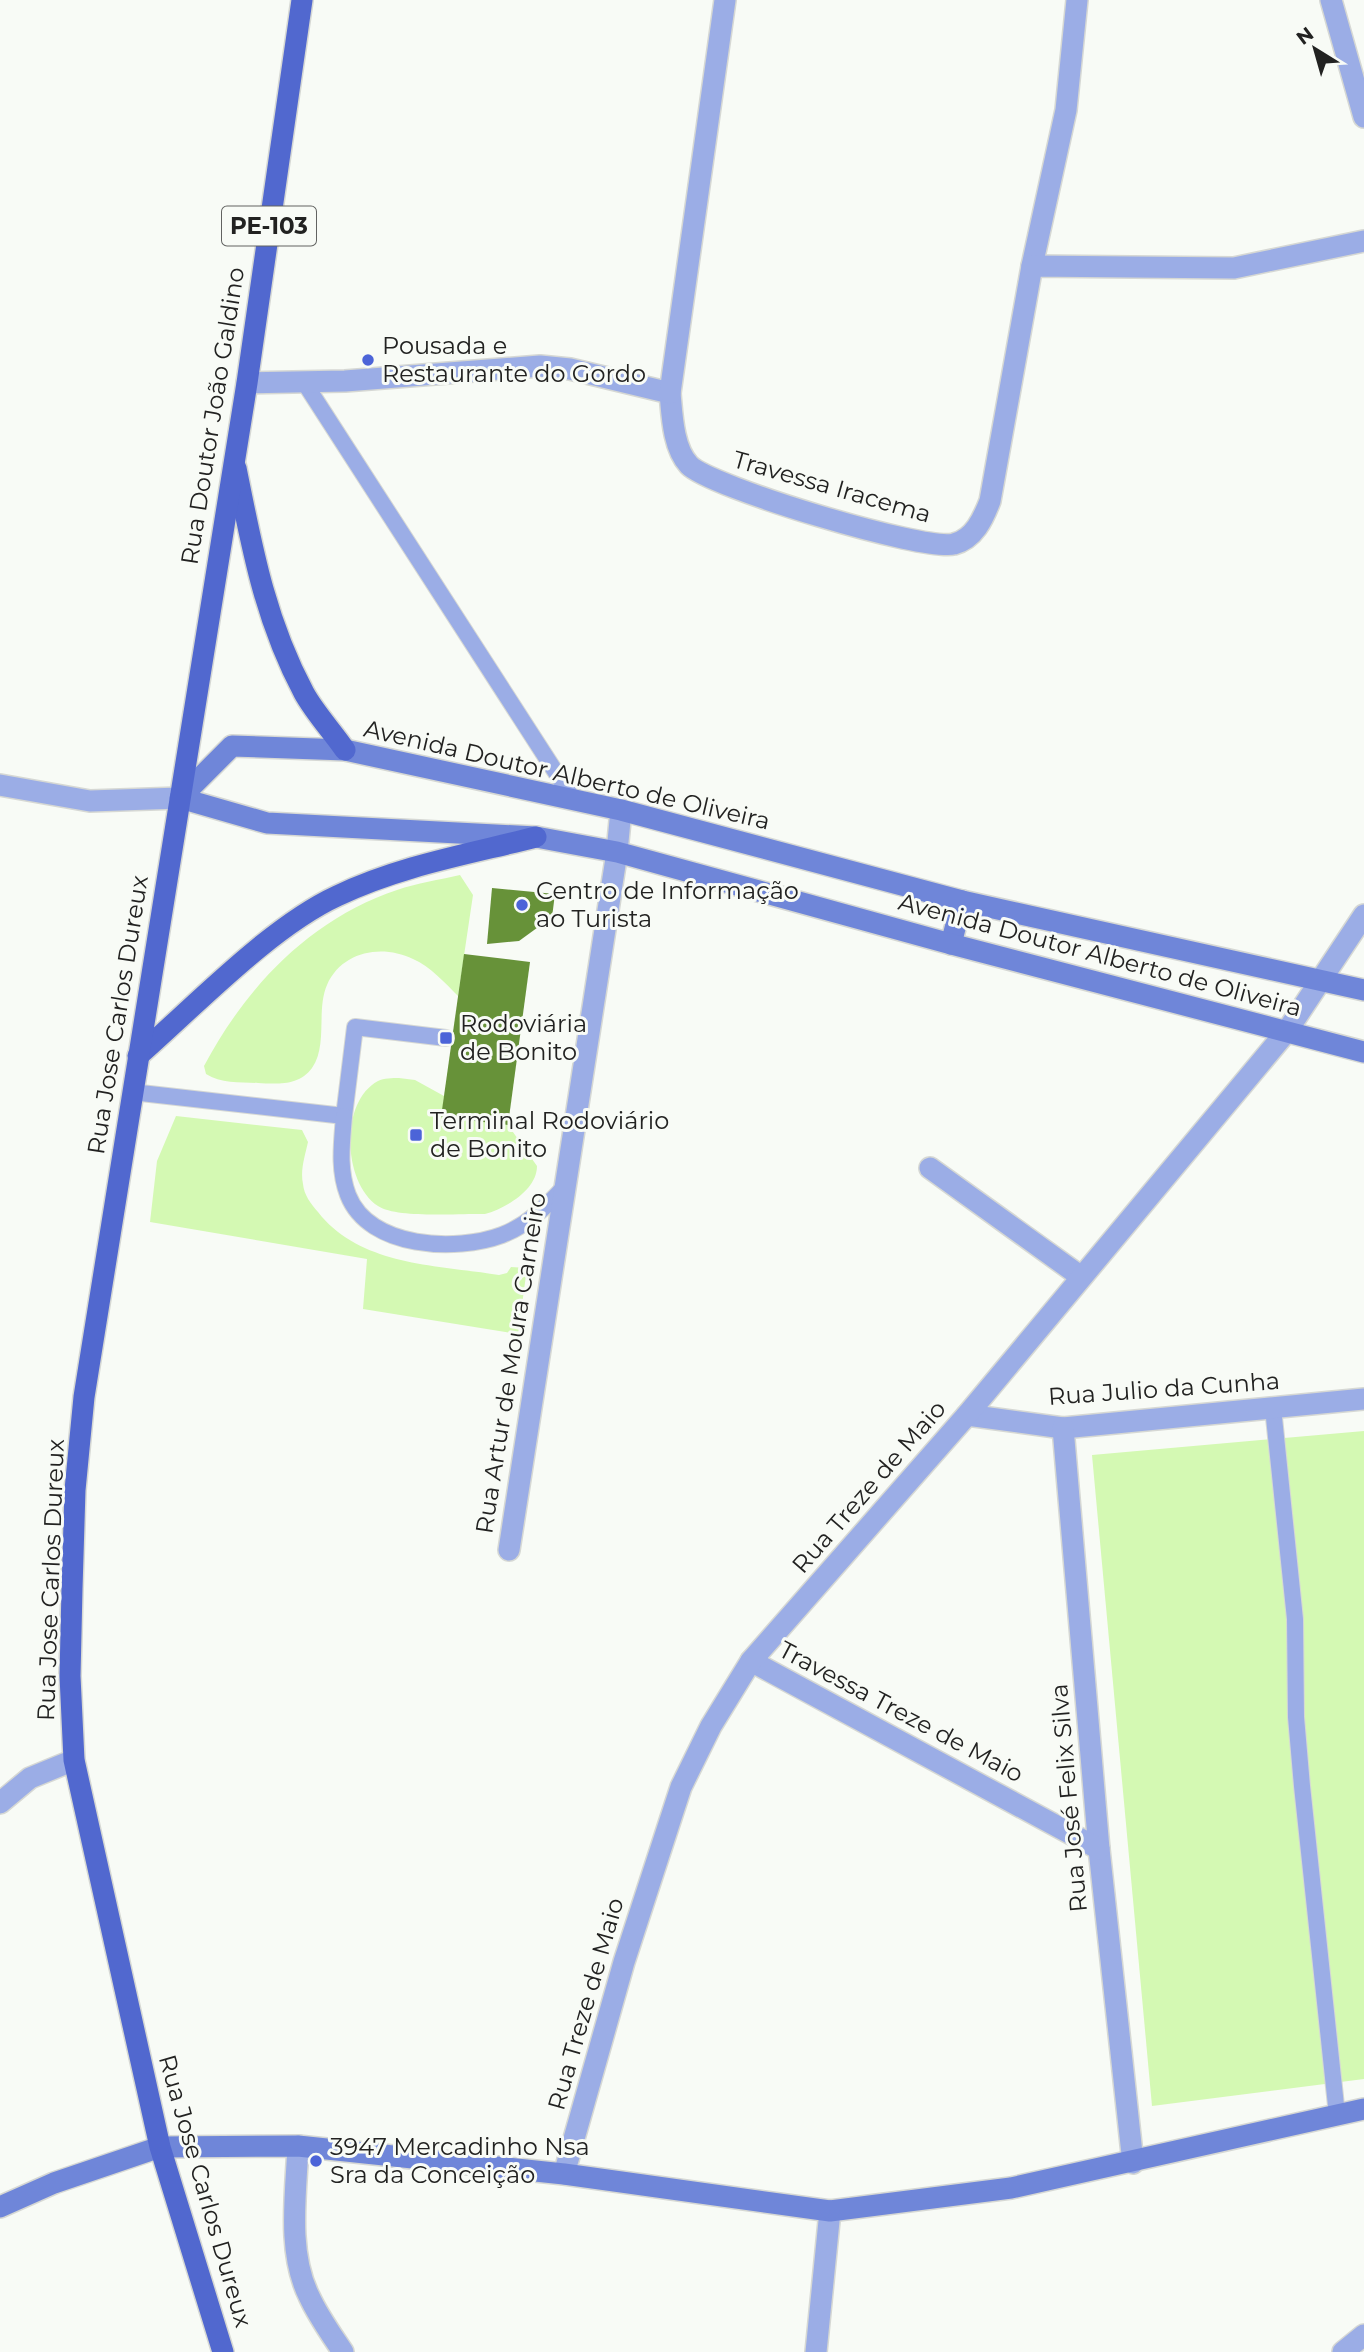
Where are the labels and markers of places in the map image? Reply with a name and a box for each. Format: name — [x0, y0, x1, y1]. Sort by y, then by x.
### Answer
place label: Pousada e Restaurante do Gordo — [382, 331, 646, 388]
marker: Pousada e Restaurante do Gordo — [360, 352, 376, 368]
place label: Centro de Informação ao Turista — [536, 876, 799, 933]
marker: Centro de Informação ao Turista — [514, 897, 530, 913]
place label: Rodoviária de Bonito — [460, 1009, 587, 1066]
marker: Rodoviária de Bonito — [438, 1030, 454, 1046]
place label: Terminal Rodoviário de Bonito — [430, 1106, 669, 1163]
marker: Terminal Rodoviário de Bonito — [408, 1127, 424, 1143]
place label: 3947 Mercadinho Nsa Sra da Conceição — [330, 2132, 590, 2189]
marker: 3947 Mercadinho Nsa Sra da Conceição — [308, 2153, 324, 2169]

